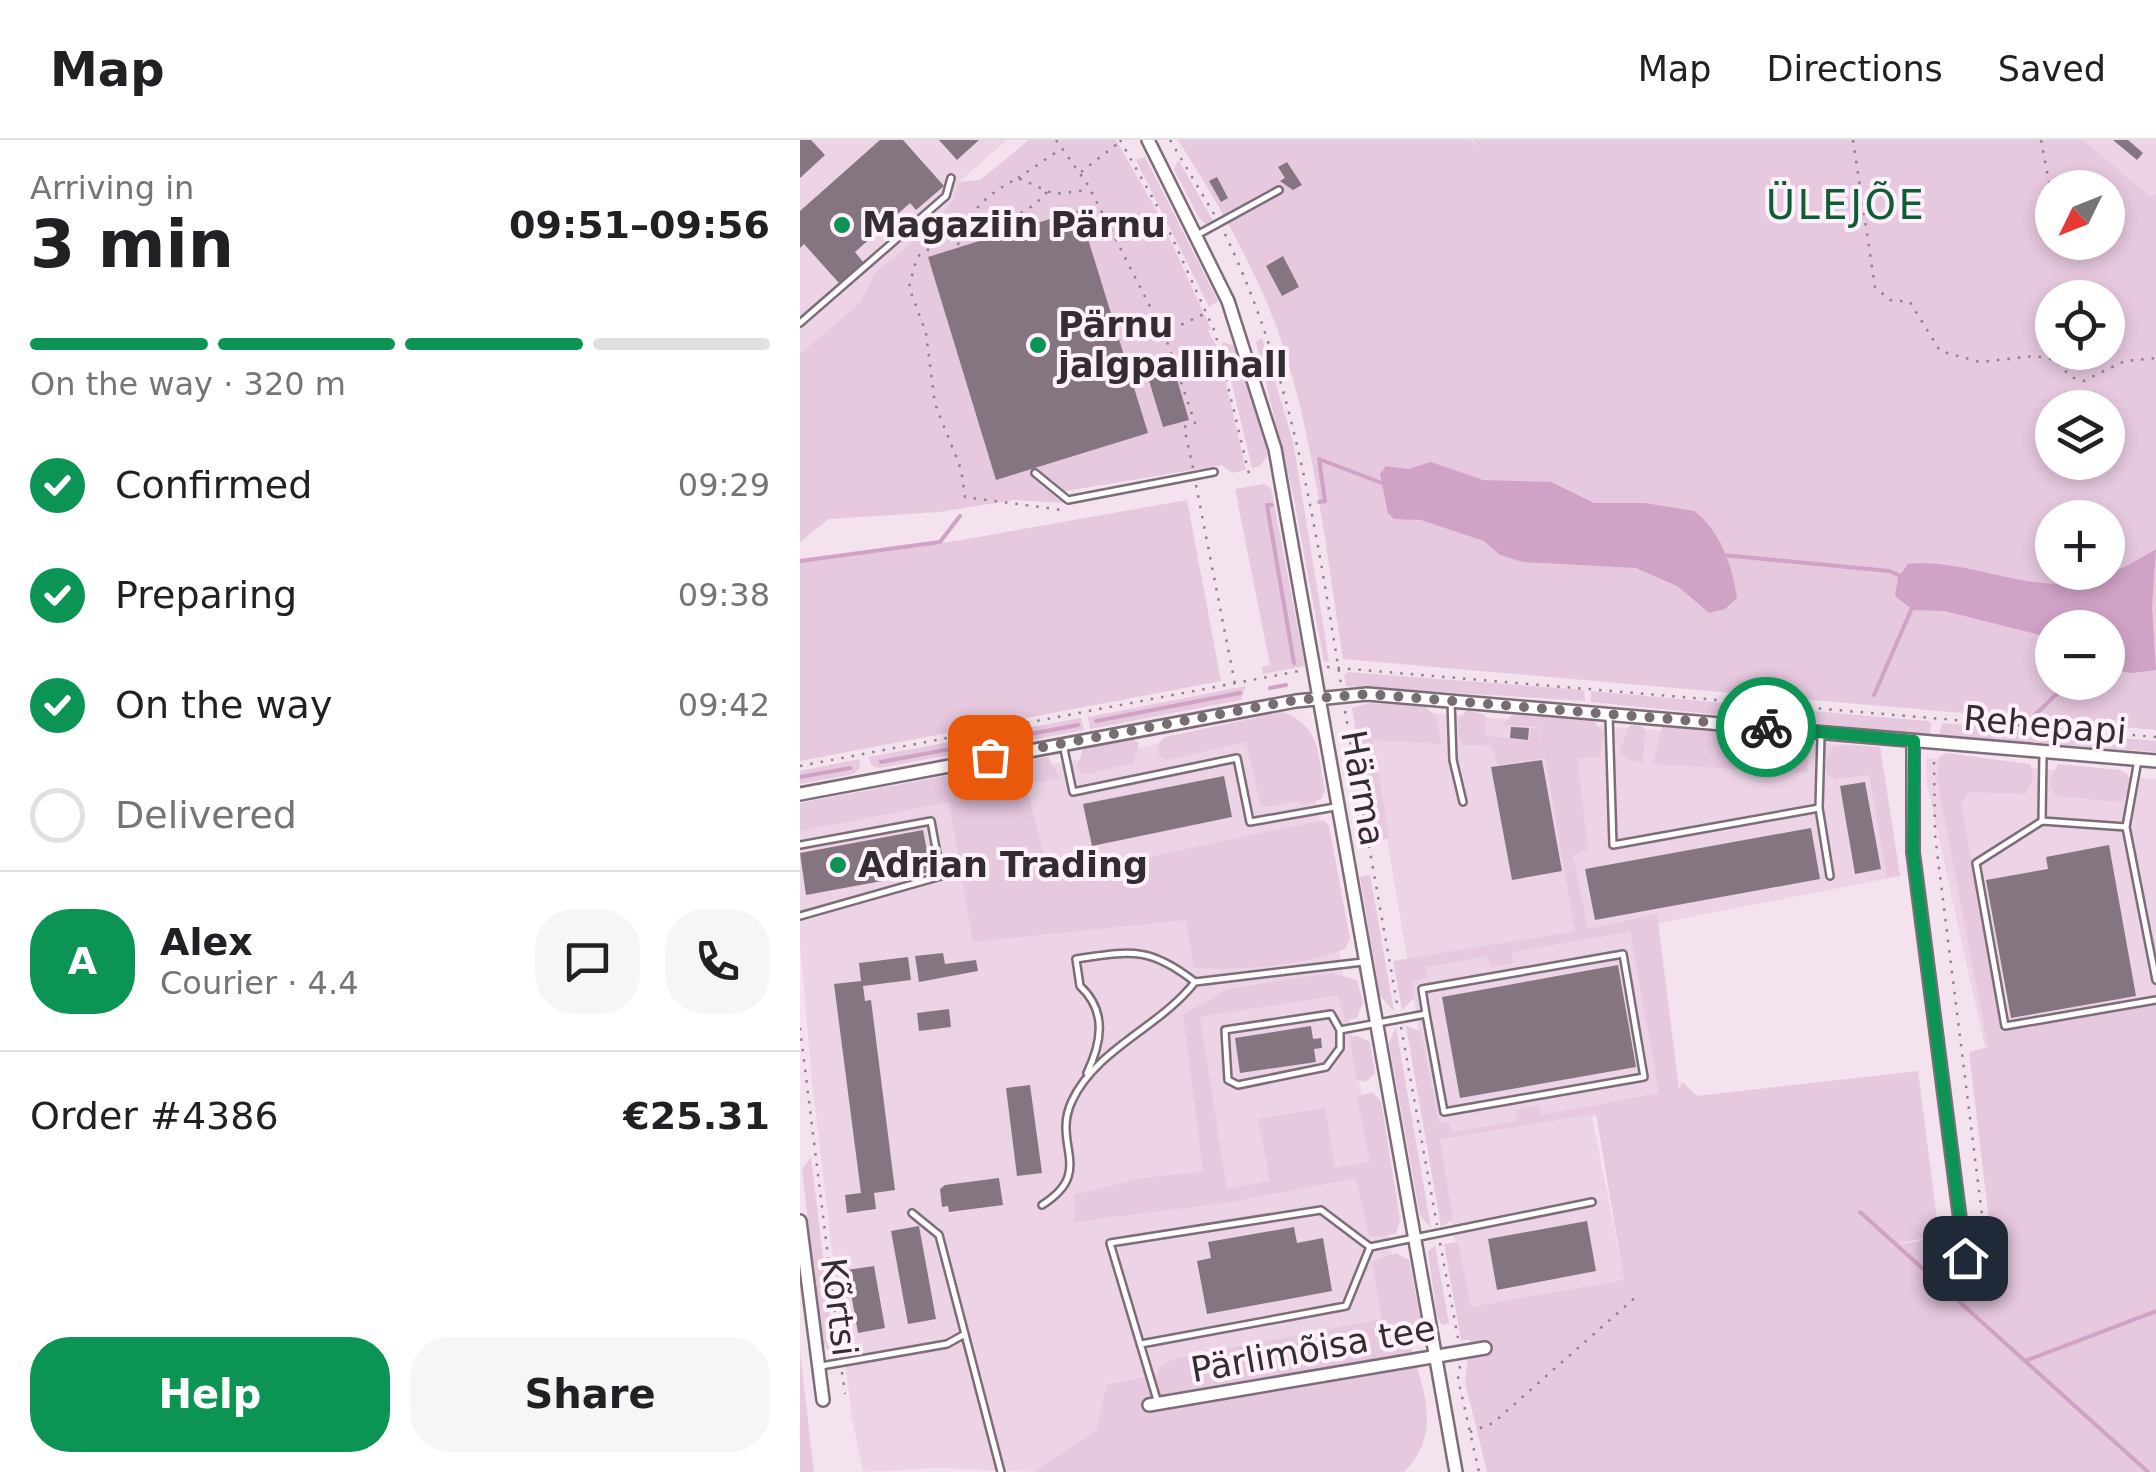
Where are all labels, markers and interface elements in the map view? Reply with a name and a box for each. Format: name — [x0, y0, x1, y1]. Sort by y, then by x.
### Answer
text: Map — [50, 41, 165, 97]
text: Map — [1638, 49, 1712, 89]
text: Directions — [1767, 49, 1943, 89]
text: Saved — [1998, 49, 2106, 89]
text: Arriving in — [30, 169, 194, 207]
north arrow — [2035, 170, 2125, 260]
map controls — [2035, 170, 2125, 700]
district label: ÜLEJÕE — [1766, 181, 1926, 228]
text: 09:51–09:56 — [509, 203, 770, 247]
place label: Magaziin Pärnu — [862, 205, 1166, 245]
text: 3 min — [30, 207, 234, 282]
marker: Magaziin Pärnu — [831, 214, 853, 236]
button: locate — [2035, 280, 2125, 370]
place label: Pärnu jalgpallihall — [1056, 305, 1288, 385]
marker: Pärnu jalgpallihall — [1027, 334, 1049, 356]
text: On the way · 320 m — [30, 365, 346, 403]
button: layers — [2035, 390, 2125, 480]
icon: check — [30, 458, 85, 513]
text: Confirmed — [115, 463, 312, 507]
text: 09:29 — [678, 466, 770, 504]
button: + — [2035, 500, 2125, 590]
icon: check — [30, 568, 85, 623]
text: Preparing — [115, 573, 297, 617]
text: 09:38 — [678, 576, 770, 614]
button: − — [2035, 610, 2125, 700]
courier — [1716, 677, 1816, 777]
icon: check — [30, 678, 85, 733]
text: On the way — [115, 683, 332, 727]
text: 09:42 — [678, 686, 770, 724]
street label: Rehepapi — [1962, 698, 2128, 752]
icon: bike — [1739, 700, 1794, 755]
pin — [948, 715, 1033, 800]
street label: Härma — [1333, 727, 1393, 849]
icon: bag — [963, 730, 1018, 785]
text: Delivered — [115, 793, 297, 837]
place label: Adrian Trading — [858, 845, 1148, 885]
marker: Adrian Trading — [827, 854, 849, 876]
button: chat — [535, 909, 640, 1014]
button: phone — [665, 909, 770, 1014]
text: Alex — [160, 920, 253, 964]
text: A — [68, 939, 97, 983]
text: Courier · 4.4 — [160, 964, 359, 1002]
text: Order #4386 — [30, 1094, 279, 1138]
text: €25.31 — [623, 1094, 770, 1138]
pin — [1923, 1216, 2008, 1301]
icon: home — [1938, 1231, 1993, 1286]
street label: Kõrtsi — [813, 1256, 865, 1358]
street label: Pärlimõisa tee — [1188, 1308, 1438, 1390]
button: Help — [30, 1337, 390, 1452]
button: Share — [410, 1337, 770, 1452]

